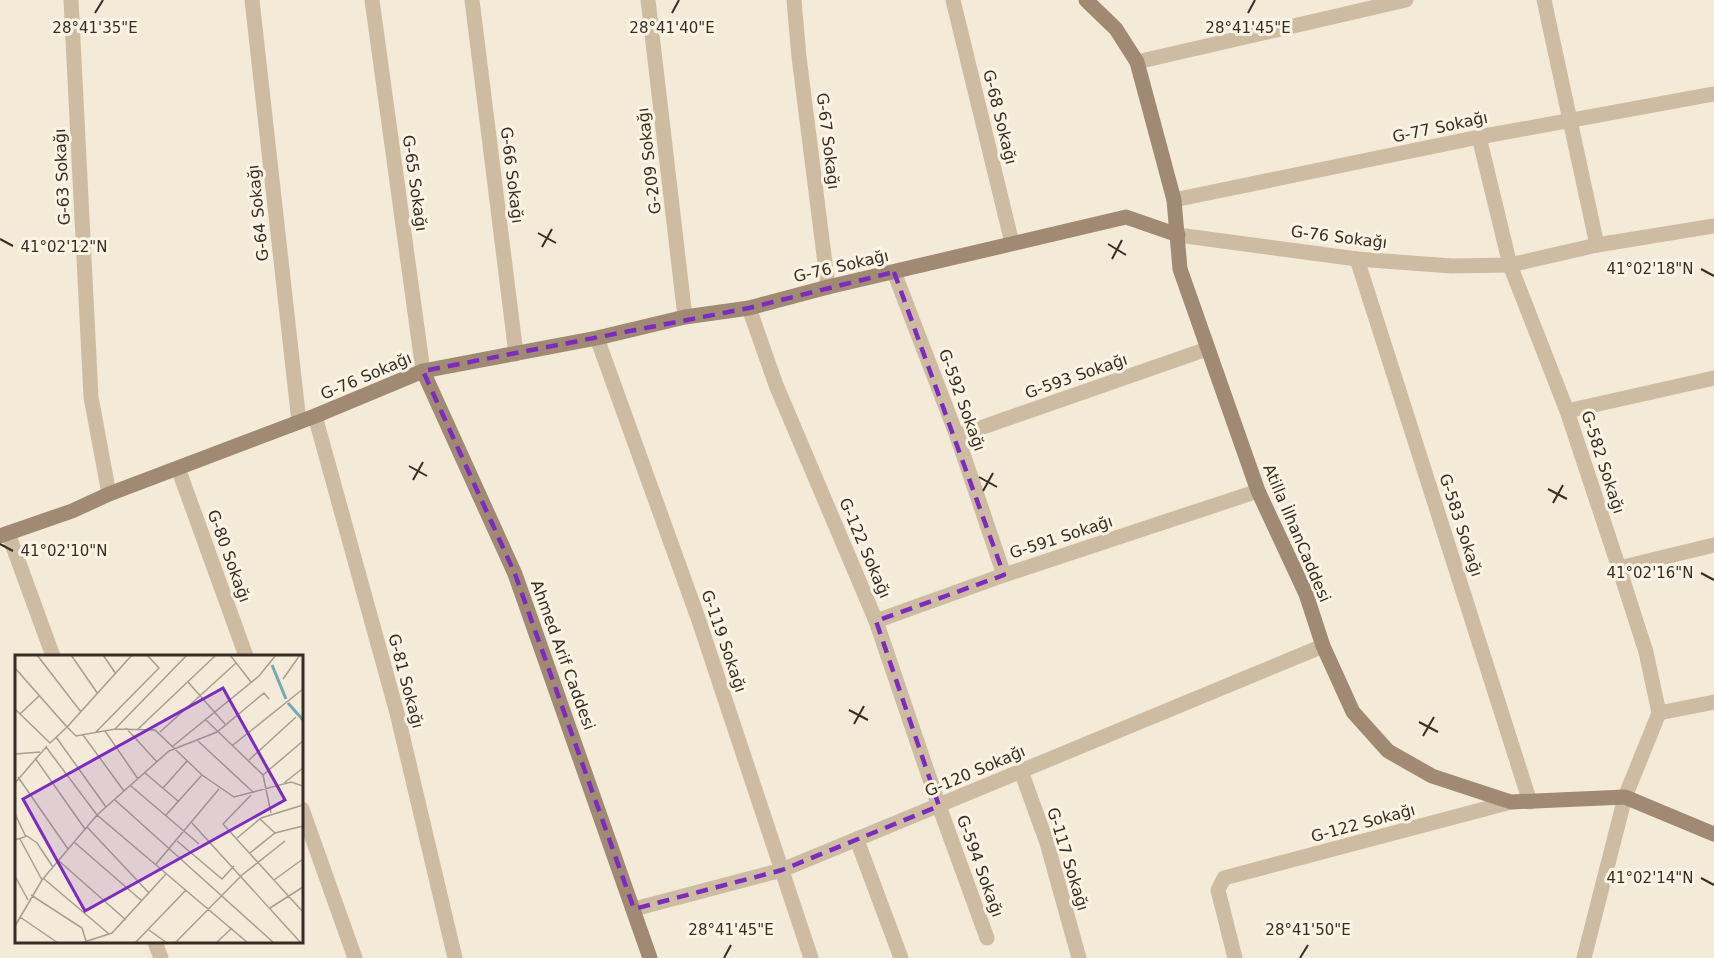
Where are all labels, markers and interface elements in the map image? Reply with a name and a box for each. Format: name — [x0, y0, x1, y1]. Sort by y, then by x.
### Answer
text: 28°41'35"E — [52, 19, 138, 37]
text: 28°41'40"E — [629, 19, 715, 37]
text: 28°41'45"E — [1205, 19, 1291, 37]
street label: G-68 Sokağı — [979, 68, 1021, 166]
street label: G-67 Sokağı — [813, 92, 843, 190]
street label: G-209 Sokağı — [633, 107, 665, 215]
street label: G-77 Sokağı — [1391, 108, 1489, 146]
street label: G-66 Sokağı — [497, 126, 527, 224]
street label: G-63 Sokağı — [50, 128, 74, 226]
street label: G-65 Sokağı — [399, 134, 431, 232]
street label: G-64 Sokağı — [243, 164, 273, 262]
street label: G-76 Sokağı — [1290, 222, 1388, 252]
text: 41°02'12"N — [20, 238, 108, 256]
street label: G-76 Sokağı — [792, 246, 890, 286]
text: 41°02'18"N — [1606, 260, 1694, 278]
street label: G-592 Sokağı — [935, 346, 989, 454]
street label: G-76 Sokağı — [318, 348, 414, 404]
street label: G-593 Sokağı — [1022, 350, 1130, 402]
street label: G-582 Sokağı — [1577, 408, 1629, 516]
street label: Atilla İlhanCaddesi — [1259, 461, 1335, 605]
street label: G-583 Sokağı — [1435, 471, 1487, 579]
street label: G-122 Sokağı — [835, 495, 895, 601]
street label: G-80 Sokağı — [203, 507, 255, 605]
street label: G-591 Sokağı — [1007, 511, 1115, 563]
text: 41°02'10"N — [20, 542, 108, 560]
text: 41°02'16"N — [1606, 564, 1694, 582]
street label: Ahmed Arif Caddesi — [527, 577, 599, 733]
street label: G-119 Sokağı — [698, 587, 750, 695]
street label: G-81 Sokağı — [384, 632, 428, 730]
inset map — [15, 655, 303, 943]
street label: G-120 Sokağı — [922, 741, 1028, 801]
street label: G-122 Sokağı — [1309, 800, 1417, 846]
street label: G-117 Sokağı — [1043, 805, 1093, 913]
street label: G-594 Sokağı — [953, 812, 1007, 920]
text: 41°02'14"N — [1606, 869, 1694, 887]
text: 28°41'45"E — [688, 921, 774, 939]
text: 28°41'50"E — [1265, 921, 1351, 939]

